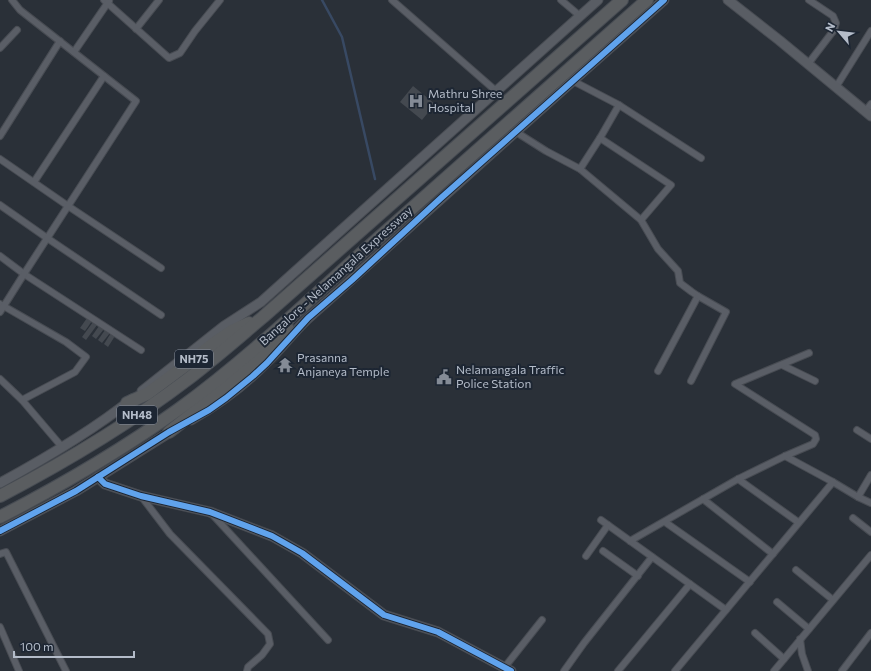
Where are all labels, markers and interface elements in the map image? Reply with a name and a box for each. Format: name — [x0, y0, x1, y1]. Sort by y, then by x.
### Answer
north arrow — [819, 12, 859, 52]
text: N — [822, 20, 837, 34]
place label: Mathru Shree Hospital — [428, 86, 502, 114]
hospital icon: Mathru Shree Hospital — [407, 92, 425, 110]
street label: Bangalore - Nelamangala Expressway — [256, 203, 415, 348]
road number: NH75 — [175, 350, 213, 368]
place label: Prasanna Anjaneya Temple — [297, 350, 389, 378]
temple icon: Prasanna Anjaneya Temple — [276, 356, 294, 374]
place label: Nelamangala Traffic Police Station — [456, 362, 565, 390]
public building icon: Nelamangala Traffic Police Station — [435, 368, 453, 386]
road number: NH48 — [117, 406, 157, 424]
scale bar — [14, 633, 134, 659]
text: 100 m — [20, 639, 54, 653]

